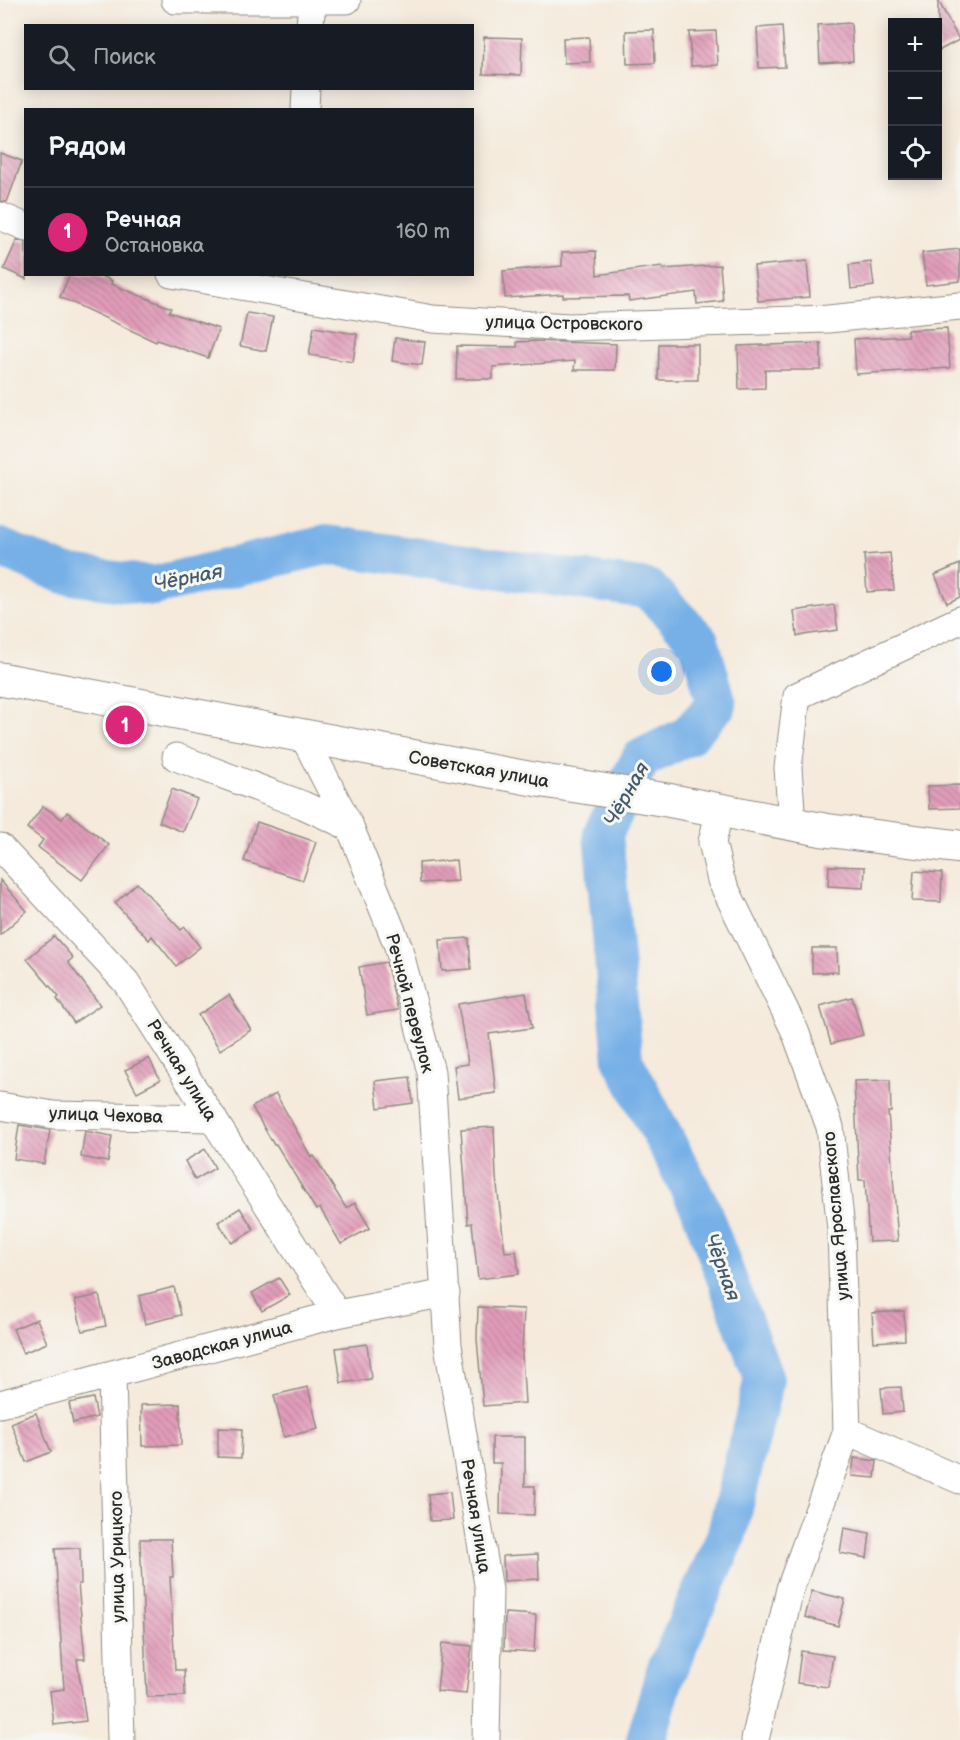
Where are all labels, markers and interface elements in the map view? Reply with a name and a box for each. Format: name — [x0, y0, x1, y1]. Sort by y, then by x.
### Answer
map controls — [888, 18, 942, 180]
button: + — [888, 18, 942, 72]
search box — [24, 24, 474, 90]
icon: search — [45, 41, 78, 74]
text: Поиск — [93, 44, 156, 71]
button: − — [888, 72, 942, 126]
button: locate — [888, 126, 942, 180]
text: Рядом — [48, 132, 126, 163]
text: Речная — [105, 207, 181, 234]
text: 1 — [63, 220, 72, 244]
text: 160 m — [396, 220, 450, 244]
text: Остановка — [105, 234, 204, 258]
street label: улица Островского — [485, 312, 643, 335]
water label: Чёрная — [152, 560, 225, 596]
your location — [647, 657, 676, 686]
pin: 1 — [106, 702, 144, 748]
street label: Советская улица — [407, 747, 551, 792]
water label: Чёрная — [599, 758, 655, 831]
street label: Речной переулок — [381, 931, 438, 1076]
street label: Речная улица — [142, 1015, 221, 1125]
street label: улица Чехова — [49, 1103, 164, 1128]
street label: улица Ярославского — [819, 1131, 854, 1301]
water label: Чёрная — [699, 1230, 745, 1304]
street label: Заводская улица — [150, 1317, 295, 1374]
street label: Речная улица — [456, 1457, 495, 1575]
street label: улица Урицкого — [106, 1491, 129, 1623]

